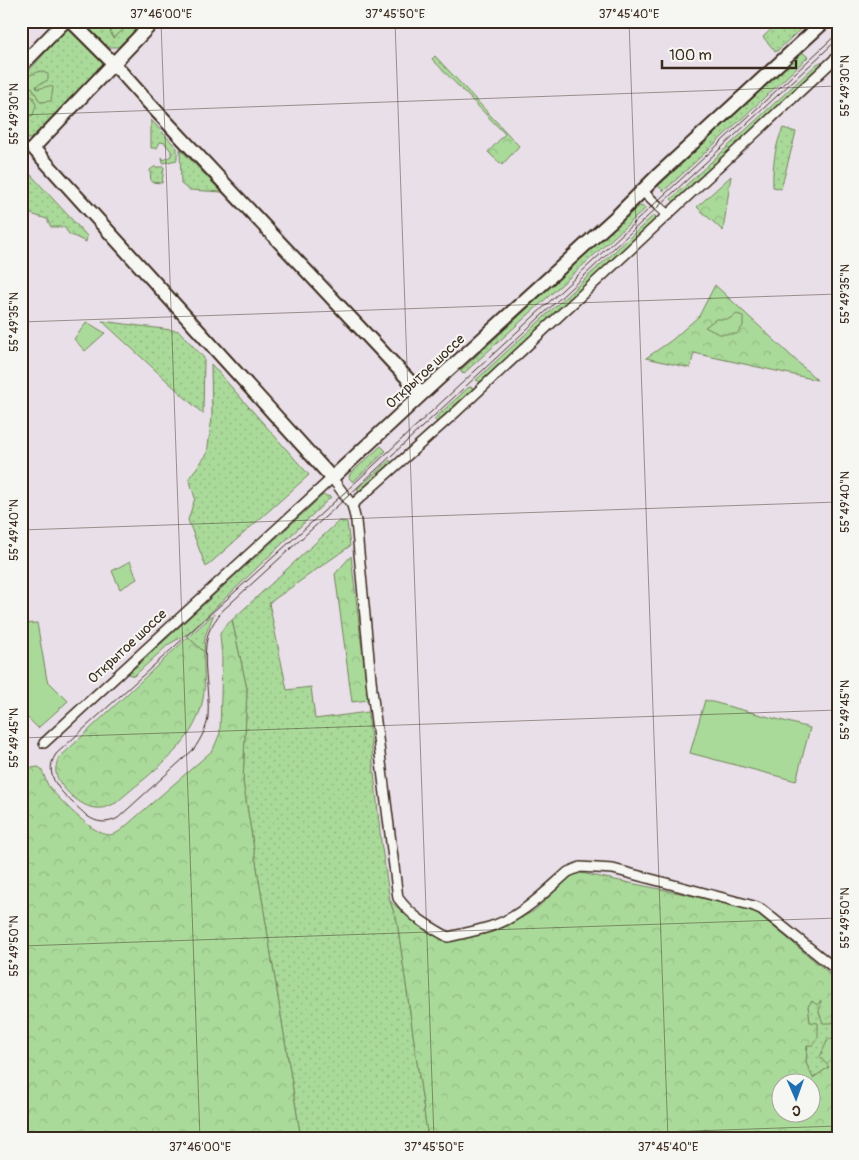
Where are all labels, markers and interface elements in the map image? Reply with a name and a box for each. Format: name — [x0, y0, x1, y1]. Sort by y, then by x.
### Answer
text: 37°46'00"E — [130, 7, 192, 22]
text: 37°45'50"E — [365, 7, 425, 22]
text: 37°45'40"E — [599, 7, 659, 22]
scale bar — [662, 38, 795, 70]
text: 100 m — [669, 46, 712, 65]
text: 55°49'30"N — [838, 55, 853, 117]
text: 55°49'30"N — [7, 83, 22, 145]
text: 55°49'35"N — [838, 264, 853, 324]
text: 55°49'35"N — [7, 292, 22, 352]
street label: Открытое шоссе — [382, 330, 468, 412]
text: 55°49'40"N — [838, 471, 853, 533]
text: 55°49'40"N — [7, 499, 22, 561]
street label: Открытое шоссе — [84, 605, 170, 687]
text: 55°49'45"N — [838, 680, 853, 740]
text: 55°49'45"N — [7, 708, 22, 768]
text: 55°49'50"N — [838, 887, 853, 949]
text: 55°49'50"N — [7, 915, 22, 977]
north arrow — [772, 1072, 822, 1122]
text: С — [791, 1102, 801, 1119]
text: 37°46'00"E — [169, 1140, 231, 1155]
text: 37°45'50"E — [404, 1140, 464, 1155]
text: 37°45'40"E — [638, 1140, 698, 1155]

